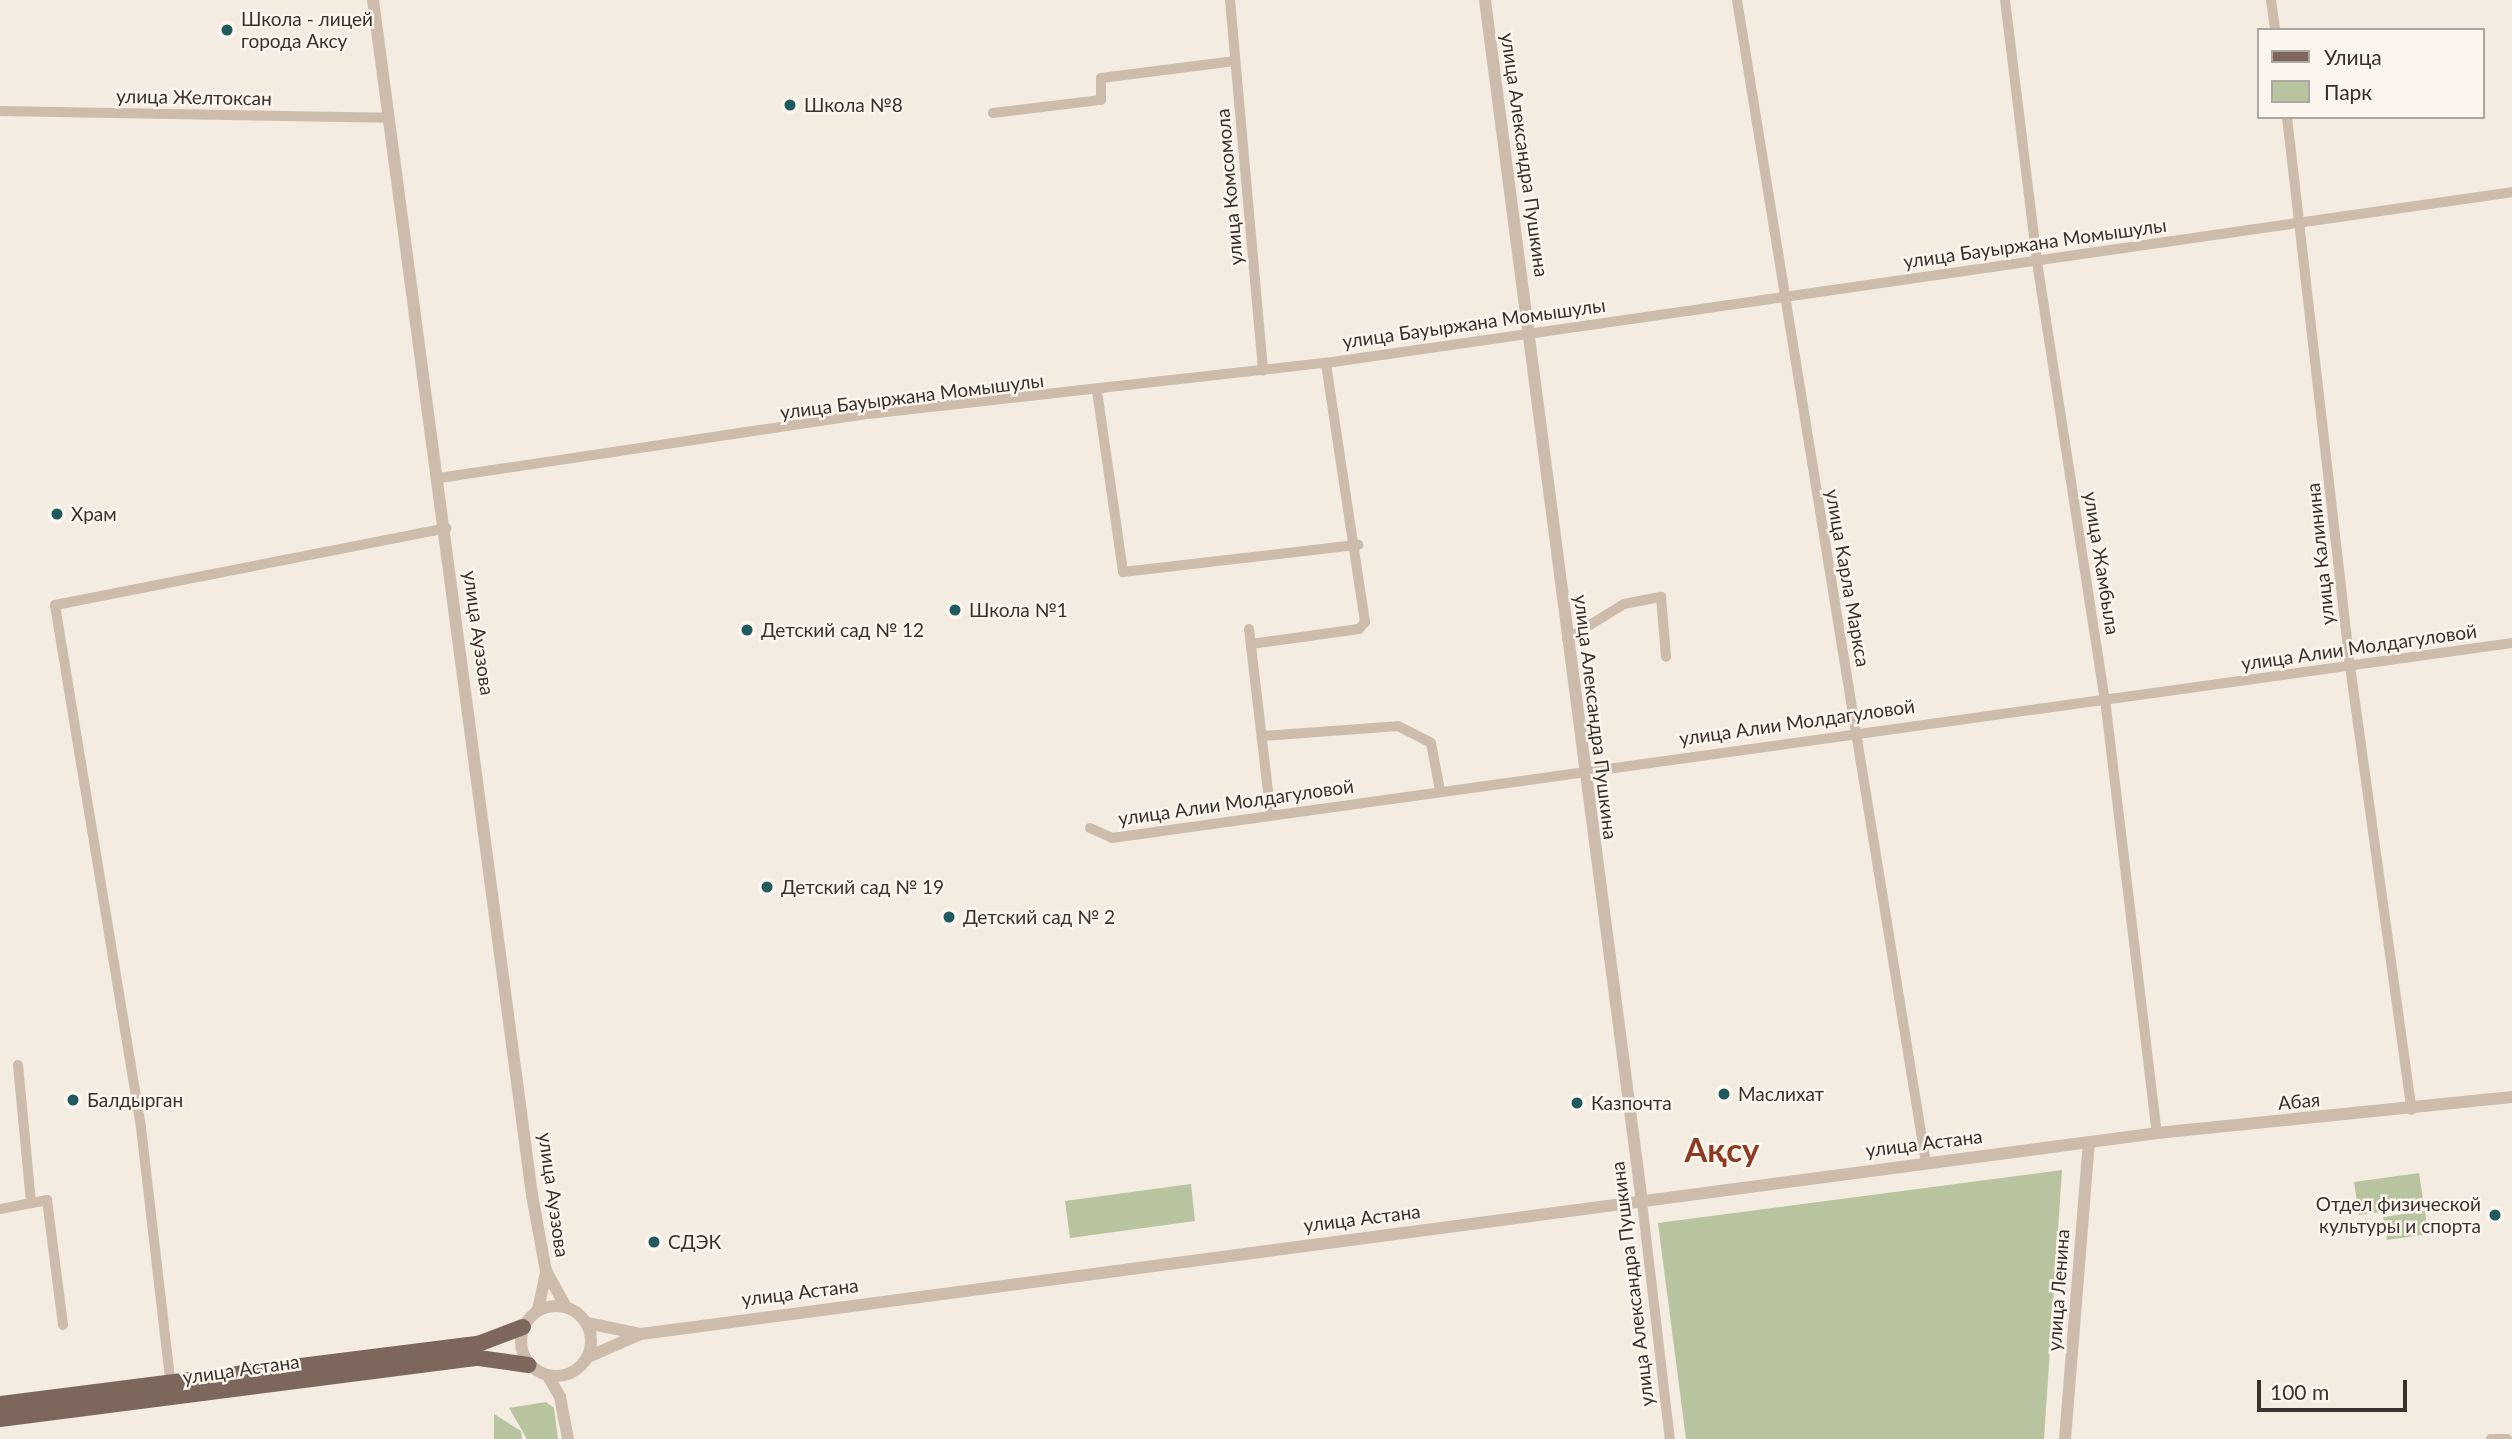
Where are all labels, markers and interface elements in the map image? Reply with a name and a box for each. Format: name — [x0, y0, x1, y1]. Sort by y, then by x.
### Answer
place label: Школа - лицей города Аксу — [241, 8, 373, 52]
marker: Школа - лицей города Аксу — [219, 22, 235, 38]
legend — [2256, 28, 2484, 119]
street label: улица Александра Пушкина — [1497, 31, 1553, 279]
text: Улица — [2324, 44, 2382, 69]
text: Парк — [2324, 79, 2372, 104]
street label: улица Желтоксан — [116, 84, 272, 110]
place label: Школа №8 — [804, 94, 903, 116]
marker: Школа №8 — [782, 97, 798, 113]
street label: улица Комсомола — [1211, 108, 1247, 266]
street label: улица Бауыржана Момышулы — [1902, 213, 2168, 273]
street label: улица Бауыржана Момышулы — [1341, 293, 1607, 353]
street label: улица Бауыржана Момышулы — [779, 369, 1045, 423]
street label: улица Калинина — [2301, 482, 2339, 626]
street label: улица Карла Маркса — [1821, 487, 1875, 669]
street label: улица Жамбыла — [2079, 490, 2125, 636]
place label: Храм — [71, 503, 117, 525]
marker: Храм — [49, 506, 65, 522]
street label: улица Ауэзова — [459, 569, 499, 697]
street label: улица Александра Пушкина — [1570, 593, 1622, 841]
place label: Школа №1 — [969, 599, 1068, 621]
marker: Школа №1 — [947, 602, 963, 618]
place label: Детский сад № 12 — [761, 619, 924, 641]
street label: улица Алии Молдагуловой — [2240, 619, 2478, 675]
marker: Детский сад № 12 — [739, 622, 755, 638]
street label: улица Алии Молдагуловой — [1678, 694, 1916, 750]
street label: улица Алии Молдагуловой — [1117, 774, 1355, 830]
place label: Детский сад № 19 — [781, 876, 944, 898]
marker: Детский сад № 19 — [759, 879, 775, 895]
place label: Детский сад № 2 — [963, 906, 1115, 928]
marker: Детский сад № 2 — [941, 909, 957, 925]
place label: Маслихат — [1738, 1083, 1824, 1105]
marker: Маслихат — [1716, 1086, 1732, 1102]
street label: Абая — [2277, 1088, 2321, 1114]
place label: Балдырган — [87, 1089, 183, 1111]
marker: Балдырган — [65, 1092, 81, 1108]
place label: Казпочта — [1591, 1092, 1672, 1114]
marker: Казпочта — [1569, 1095, 1585, 1111]
street label: улица Астана — [1864, 1125, 1984, 1161]
district label: Ақсу — [1685, 1130, 1759, 1170]
street label: улица Ауэзова — [534, 1131, 574, 1259]
street label: улица Александра Пушкина — [1606, 1160, 1658, 1408]
place label: Отдел физической культуры и спорта — [2316, 1193, 2481, 1237]
street label: улица Астана — [1302, 1200, 1422, 1236]
marker: Отдел физической культуры и спорта — [2487, 1207, 2503, 1223]
street label: улица Ленина — [2042, 1228, 2074, 1352]
place label: СДЭК — [668, 1231, 721, 1253]
marker: СДЭК — [646, 1234, 662, 1250]
street label: улица Астана — [740, 1274, 860, 1310]
street label: улица Астана — [181, 1350, 301, 1388]
scale bar — [2260, 1366, 2410, 1410]
text: 100 m — [2270, 1379, 2329, 1404]

